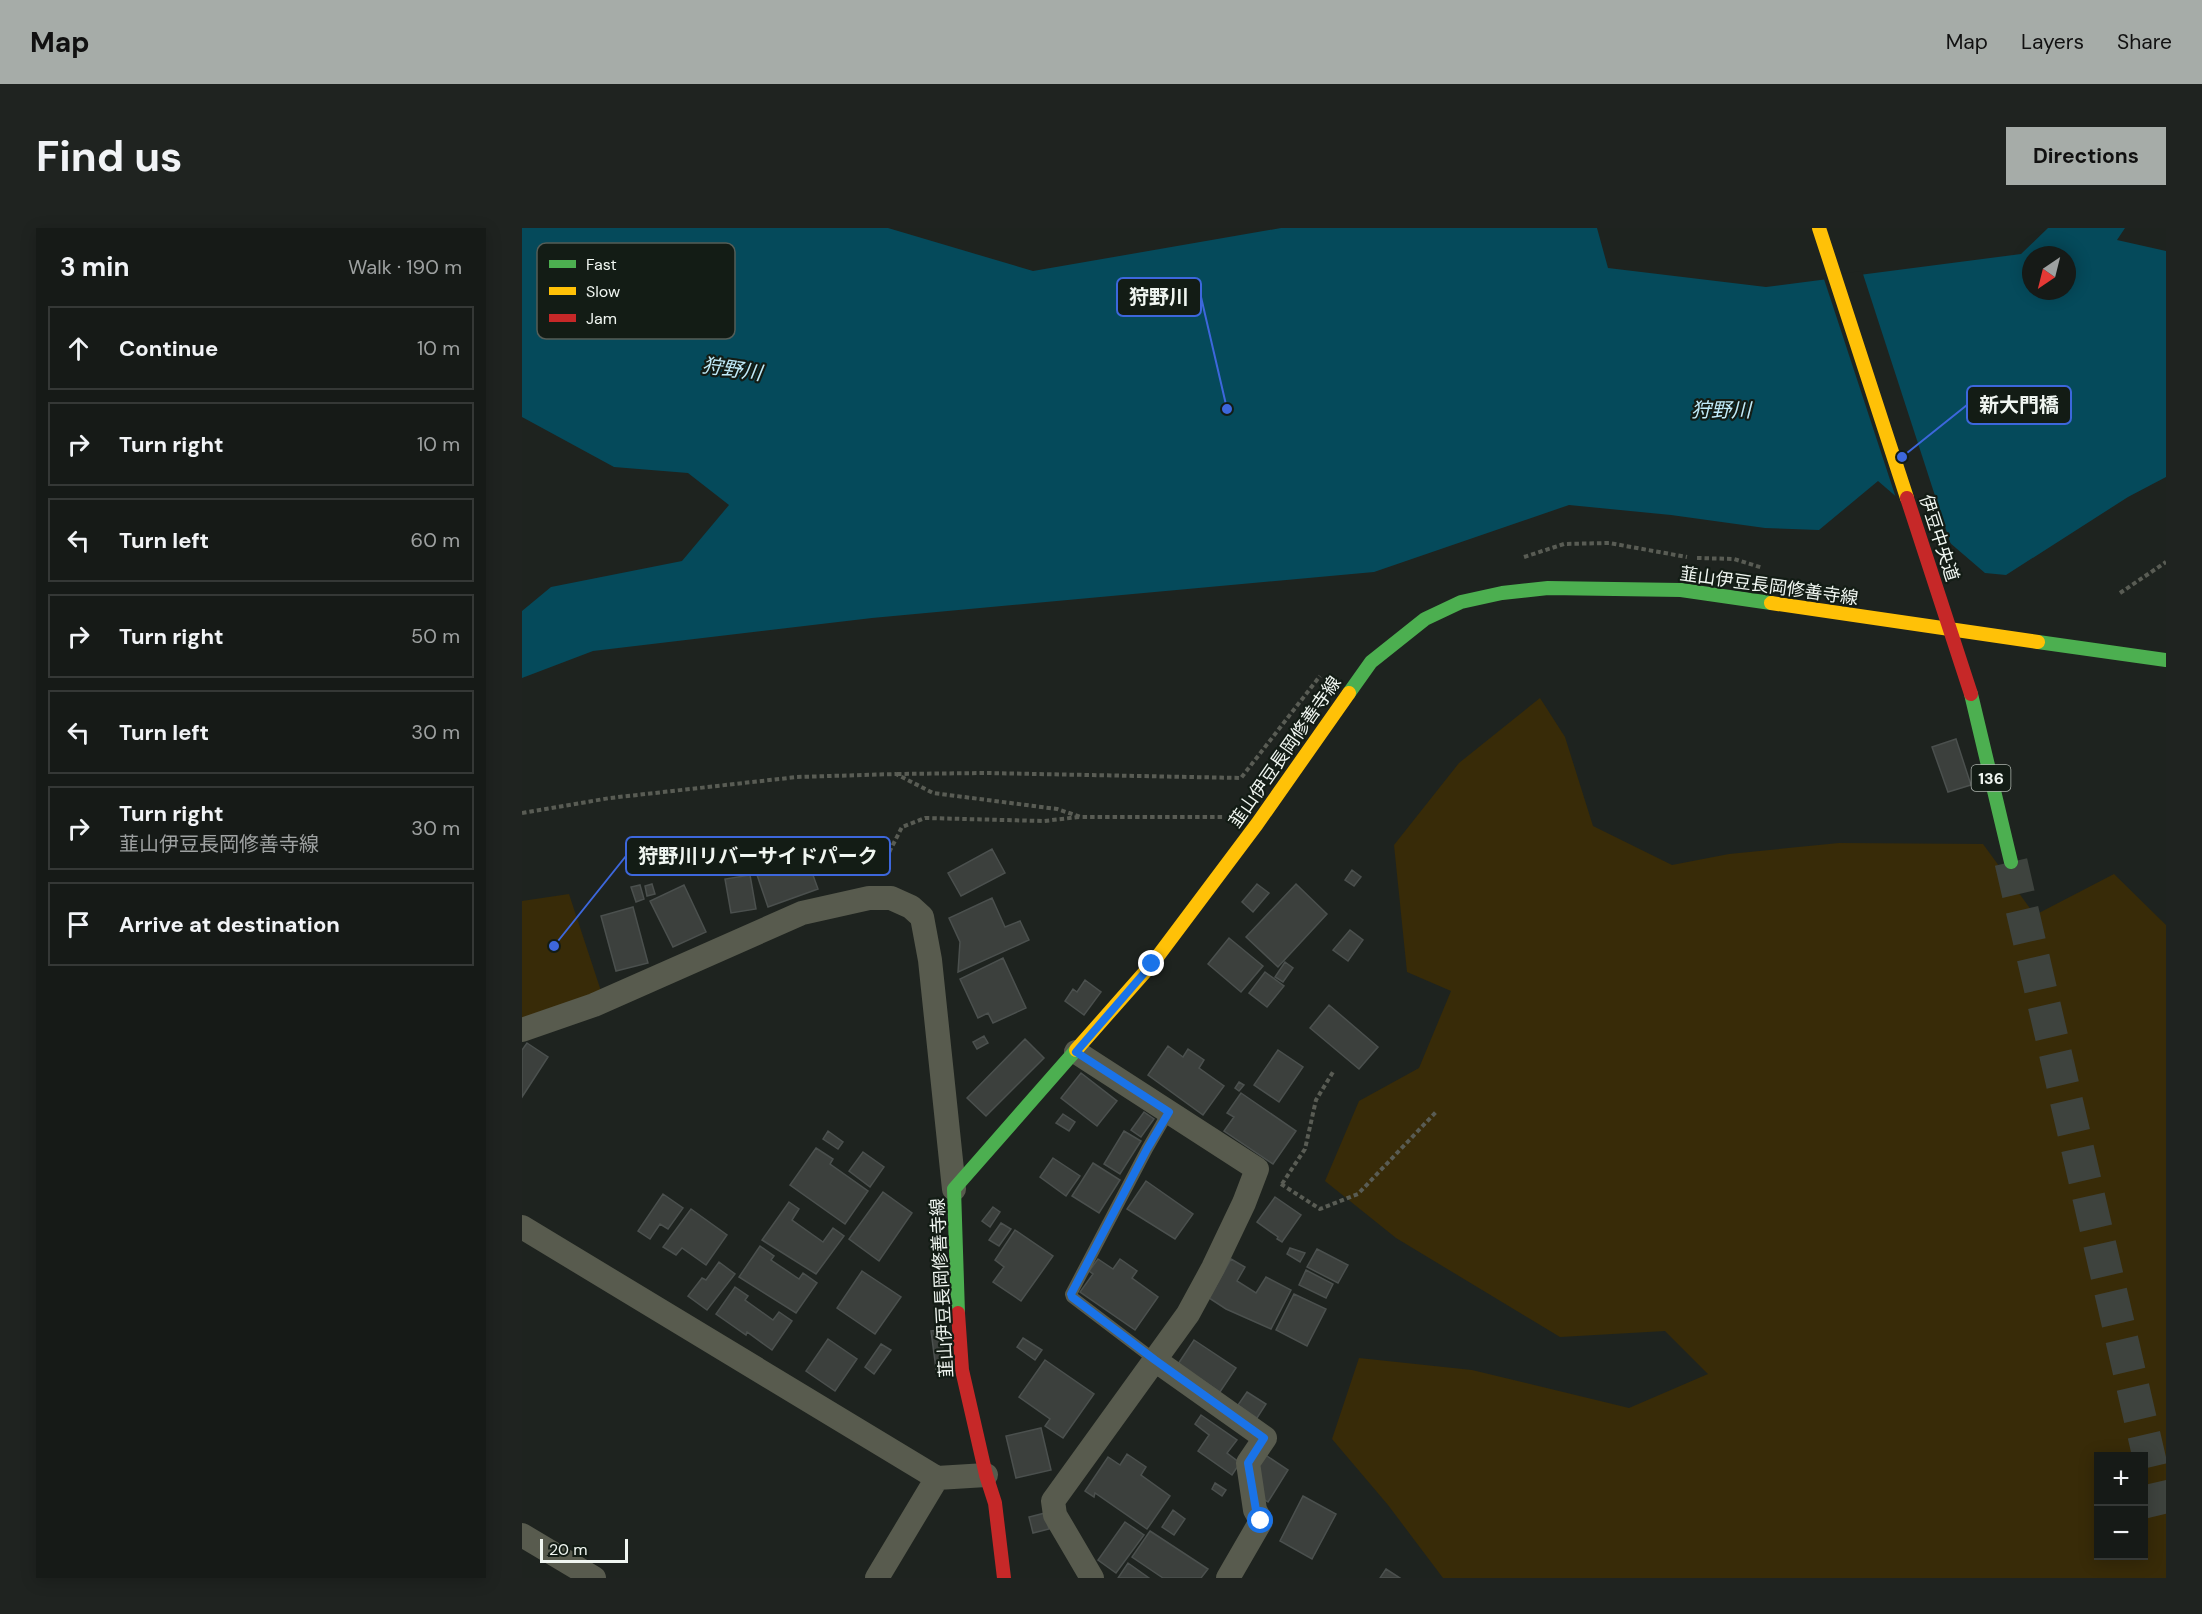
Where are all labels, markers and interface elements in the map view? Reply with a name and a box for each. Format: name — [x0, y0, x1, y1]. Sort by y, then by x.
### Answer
text: Map — [30, 24, 90, 61]
text: Map — [1946, 28, 1988, 56]
text: Layers — [2021, 28, 2084, 56]
text: Share — [2117, 28, 2172, 56]
button: Directions — [2006, 127, 2166, 185]
text: Find us — [36, 129, 182, 184]
legend — [537, 243, 735, 339]
north arrow — [2022, 246, 2076, 300]
text: 3 min — [60, 250, 129, 284]
text: Walk · 190 m — [348, 254, 462, 280]
text: Fast — [586, 254, 617, 275]
callout: 狩野川 — [1117, 278, 1201, 316]
text: Slow — [586, 281, 620, 302]
text: 狩野川 — [1129, 284, 1189, 310]
text: Jam — [586, 308, 617, 329]
icon: ahead — [62, 332, 95, 365]
text: Continue — [119, 334, 218, 363]
text: 10 m — [417, 335, 460, 361]
water label: 狩野川 — [700, 352, 765, 386]
callout: 新大門橋 — [1967, 386, 2071, 424]
text: 新大門橋 — [1979, 392, 2059, 418]
water label: 狩野川 — [1691, 397, 1753, 423]
icon: right — [62, 428, 95, 461]
text: Turn right — [119, 430, 224, 459]
text: 10 m — [417, 431, 460, 457]
street label: 伊豆中央道 — [1914, 491, 1964, 585]
icon: left — [62, 524, 95, 557]
text: Turn left — [119, 526, 209, 555]
text: 60 m — [411, 527, 460, 553]
street label: 韮山伊豆長岡修善寺線 — [1678, 562, 1860, 610]
icon: right — [62, 620, 95, 653]
text: Turn right — [119, 622, 224, 651]
text: 50 m — [411, 623, 460, 649]
street label: 韮山伊豆長岡修善寺線 — [1224, 671, 1346, 833]
icon: left — [62, 716, 95, 749]
text: Turn left — [119, 718, 209, 747]
text: 30 m — [411, 719, 460, 745]
road number: 136 — [1972, 765, 2010, 791]
text: Turn right — [119, 799, 224, 828]
icon: right — [62, 812, 95, 845]
text: 30 m — [411, 815, 460, 841]
text: 韮山伊豆長岡修善寺線 — [119, 831, 319, 857]
callout: 狩野川リバーサイドパーク — [626, 837, 890, 875]
text: 狩野川リバーサイドパーク — [638, 843, 878, 869]
icon: arrive — [62, 908, 95, 941]
text: Arrive at destination — [119, 910, 340, 939]
route end — [1138, 950, 1164, 976]
street label: 韮山伊豆長岡修善寺線 — [925, 1197, 959, 1379]
map controls — [2094, 1452, 2148, 1560]
button: + — [2094, 1452, 2148, 1506]
button: − — [2094, 1506, 2148, 1560]
route start — [1247, 1507, 1273, 1533]
scale bar — [540, 1536, 628, 1564]
text: 20 m — [549, 1539, 588, 1560]

